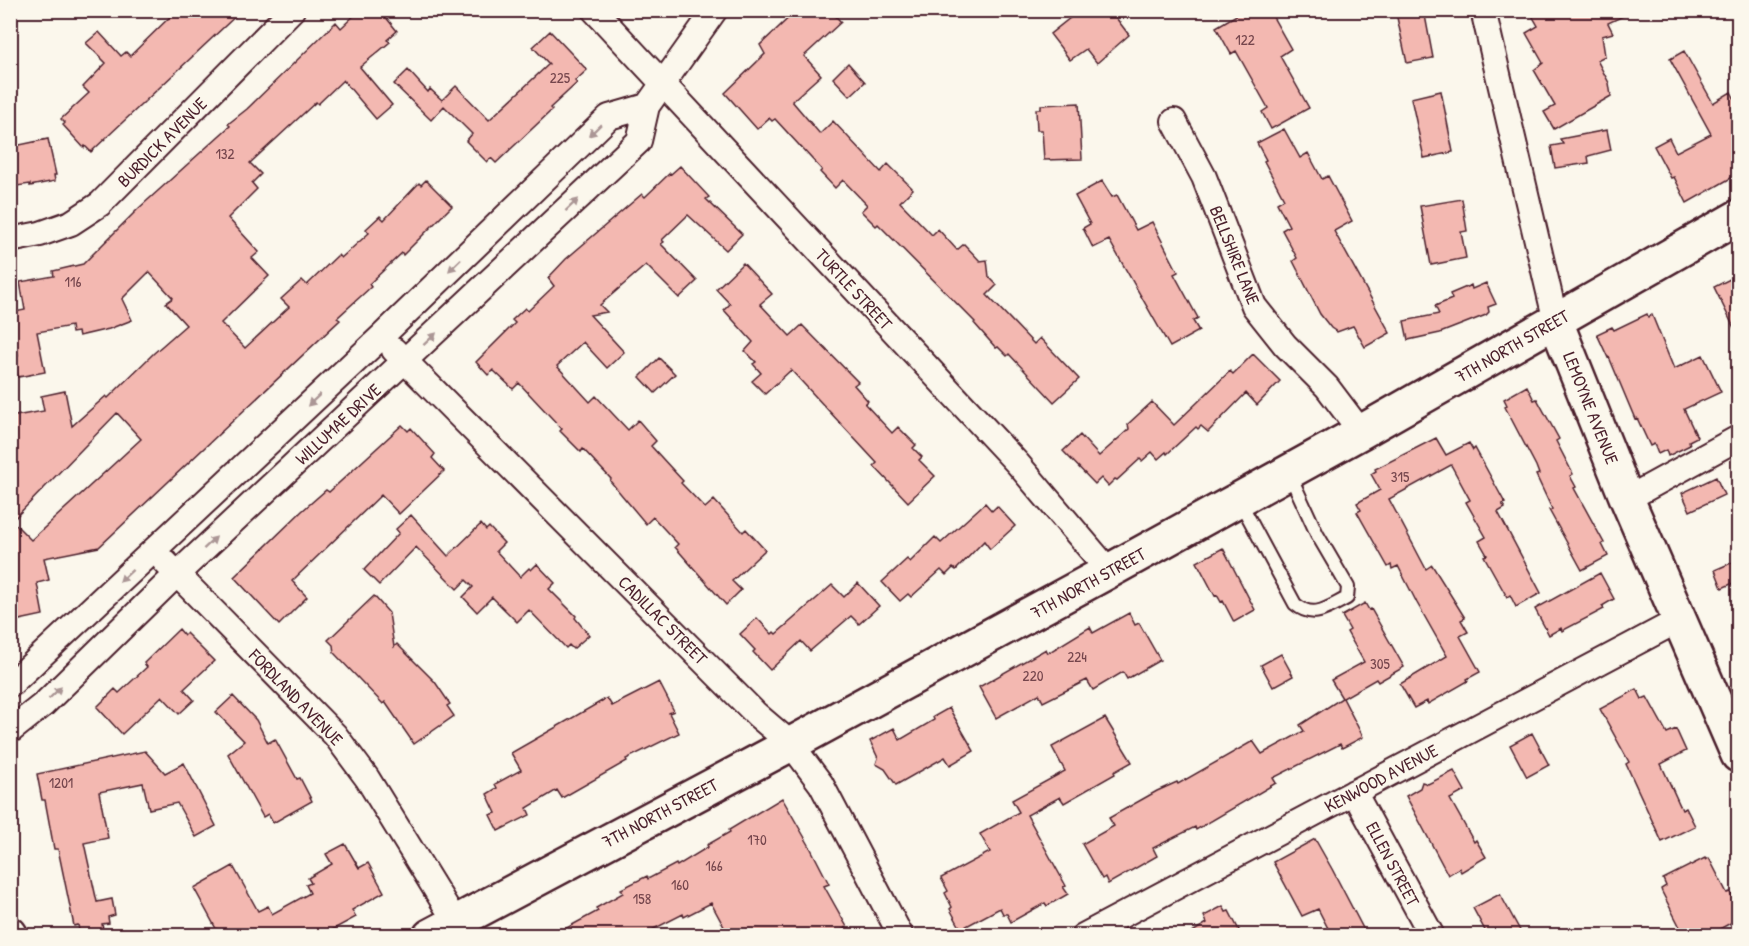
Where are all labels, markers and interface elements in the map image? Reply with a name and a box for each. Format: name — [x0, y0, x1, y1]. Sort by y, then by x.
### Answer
house number: 122 — [1235, 29, 1255, 50]
house number: 225 — [550, 67, 571, 88]
street label: BURDICK AVENUE — [112, 92, 212, 192]
one-way arrow — [588, 123, 603, 137]
house number: 132 — [215, 143, 235, 164]
one-way arrow — [564, 198, 579, 212]
street label: BELLSHIRE LANE — [1204, 202, 1266, 308]
street label: TURTLE STREET — [810, 243, 899, 336]
one-way arrow — [449, 258, 463, 272]
house number: 116 — [65, 271, 81, 292]
street label: 7TH NORTH STREET — [1450, 303, 1574, 389]
one-way arrow — [422, 333, 437, 346]
street label: LEMOYNE AVENUE — [1557, 348, 1625, 468]
street label: WILLUMAE DRIVE — [290, 378, 386, 470]
one-way arrow — [306, 393, 321, 407]
house number: 315 — [1391, 466, 1410, 487]
one-way arrow — [203, 536, 218, 550]
street label: 7TH NORTH STREET — [1026, 541, 1150, 625]
one-way arrow — [118, 569, 133, 583]
street label: CADILLAC STREET — [613, 570, 714, 671]
street label: FORDLAND AVENUE — [243, 642, 349, 751]
house number: 224 — [1067, 646, 1087, 667]
house number: 305 — [1370, 653, 1391, 674]
house number: 220 — [1023, 665, 1044, 686]
one-way arrow — [48, 687, 62, 701]
street label: KENWOOD AVENUE — [1320, 738, 1442, 818]
house number: 1201 — [49, 772, 73, 793]
street label: 7TH NORTH STREET — [598, 772, 723, 854]
street label: ELLEN STREET — [1360, 817, 1426, 911]
house number: 170 — [747, 829, 767, 850]
house number: 166 — [705, 855, 723, 876]
house number: 160 — [671, 874, 689, 895]
house number: 158 — [633, 888, 651, 909]

